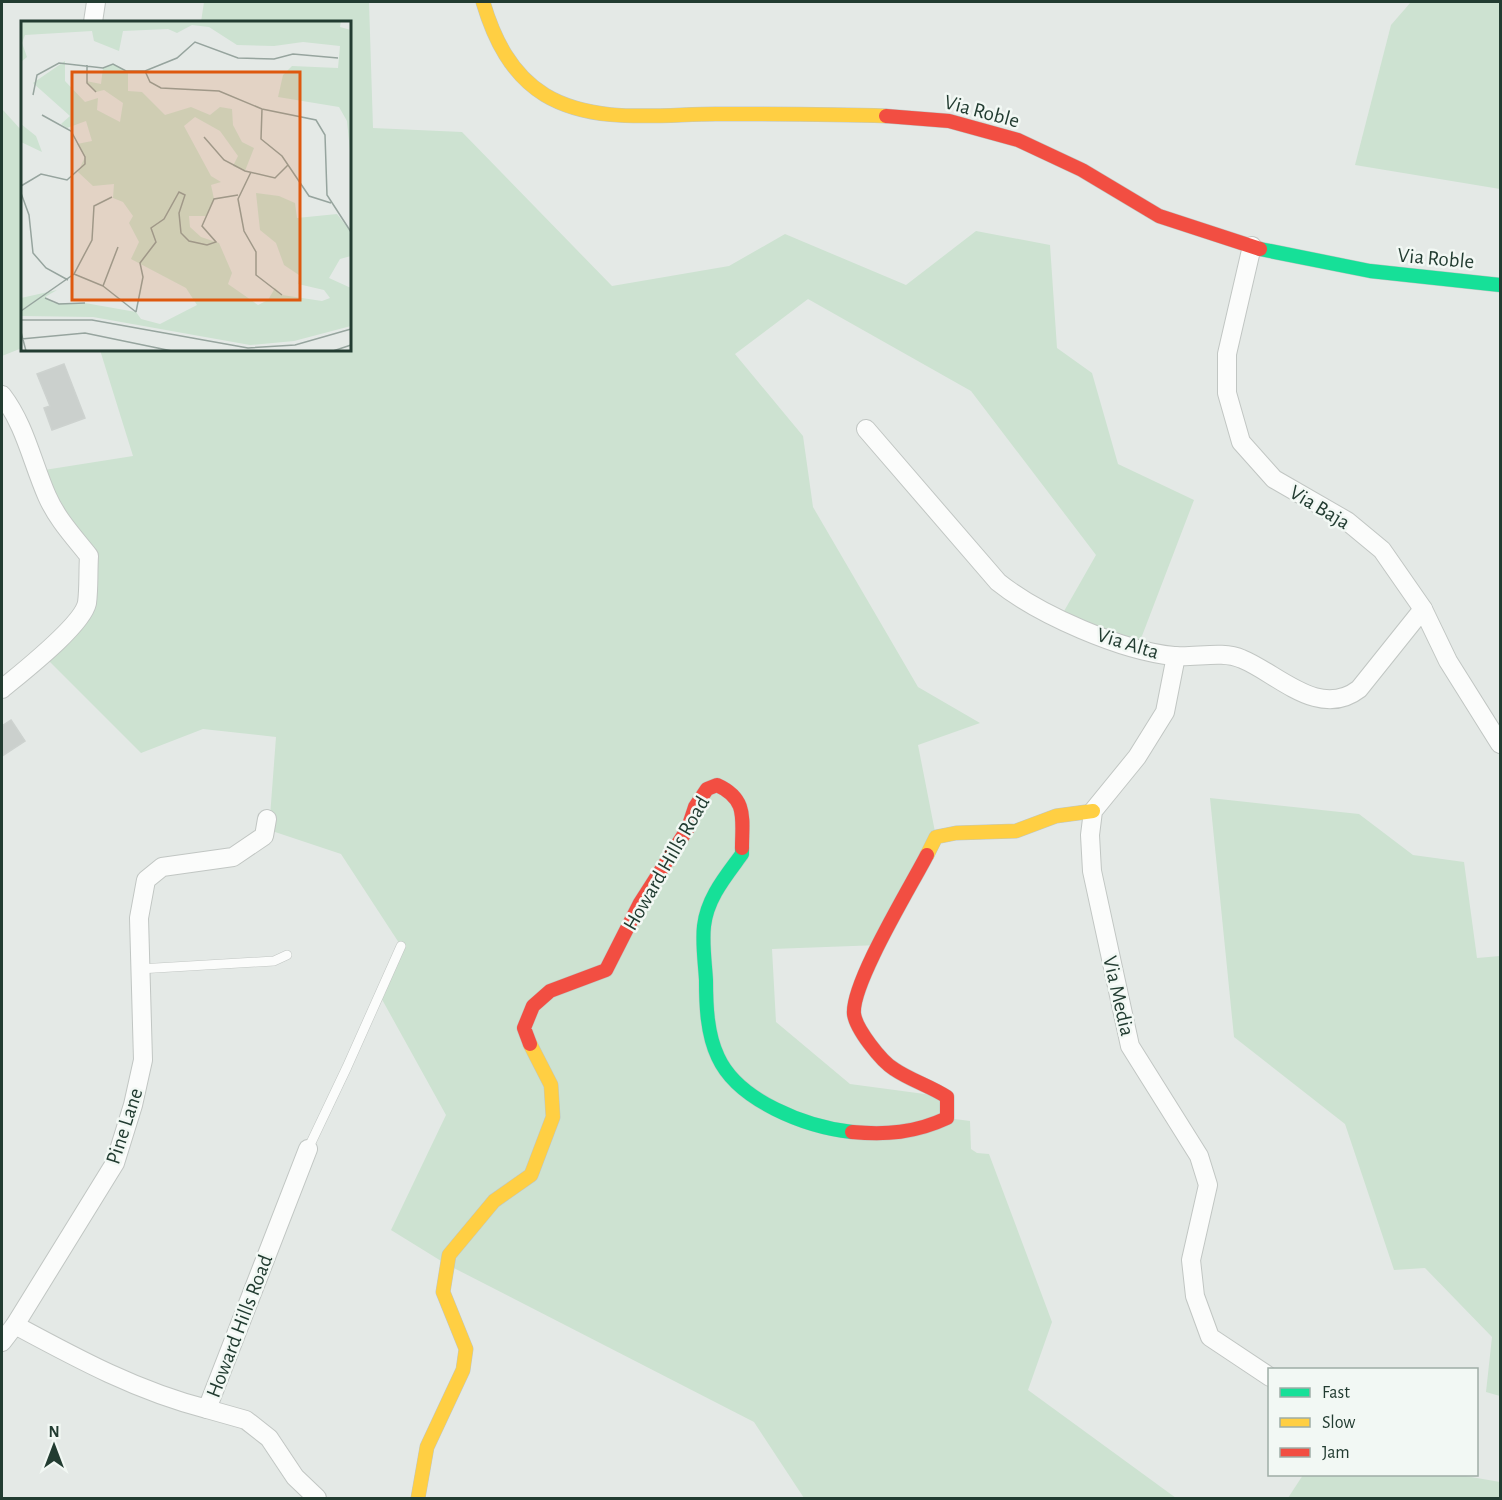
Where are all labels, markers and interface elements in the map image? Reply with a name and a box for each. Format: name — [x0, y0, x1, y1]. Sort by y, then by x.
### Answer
inset map — [21, 21, 351, 351]
street label: Via Roble — [942, 91, 1022, 132]
street label: Via Roble — [1397, 245, 1475, 272]
street label: Via Baja — [1286, 481, 1354, 534]
street label: Via Alta — [1094, 624, 1162, 663]
street label: Howard Hills Road — [620, 792, 713, 934]
street label: Via Media — [1099, 954, 1138, 1039]
street label: Pine Lane — [102, 1085, 147, 1167]
street label: Howard Hills Road — [203, 1252, 276, 1401]
legend — [1268, 1368, 1478, 1476]
text: Fast — [1322, 1384, 1350, 1402]
text: Slow — [1322, 1414, 1355, 1432]
north arrow — [24, 1416, 84, 1476]
text: N — [48, 1424, 60, 1440]
text: Jam — [1322, 1444, 1350, 1462]

